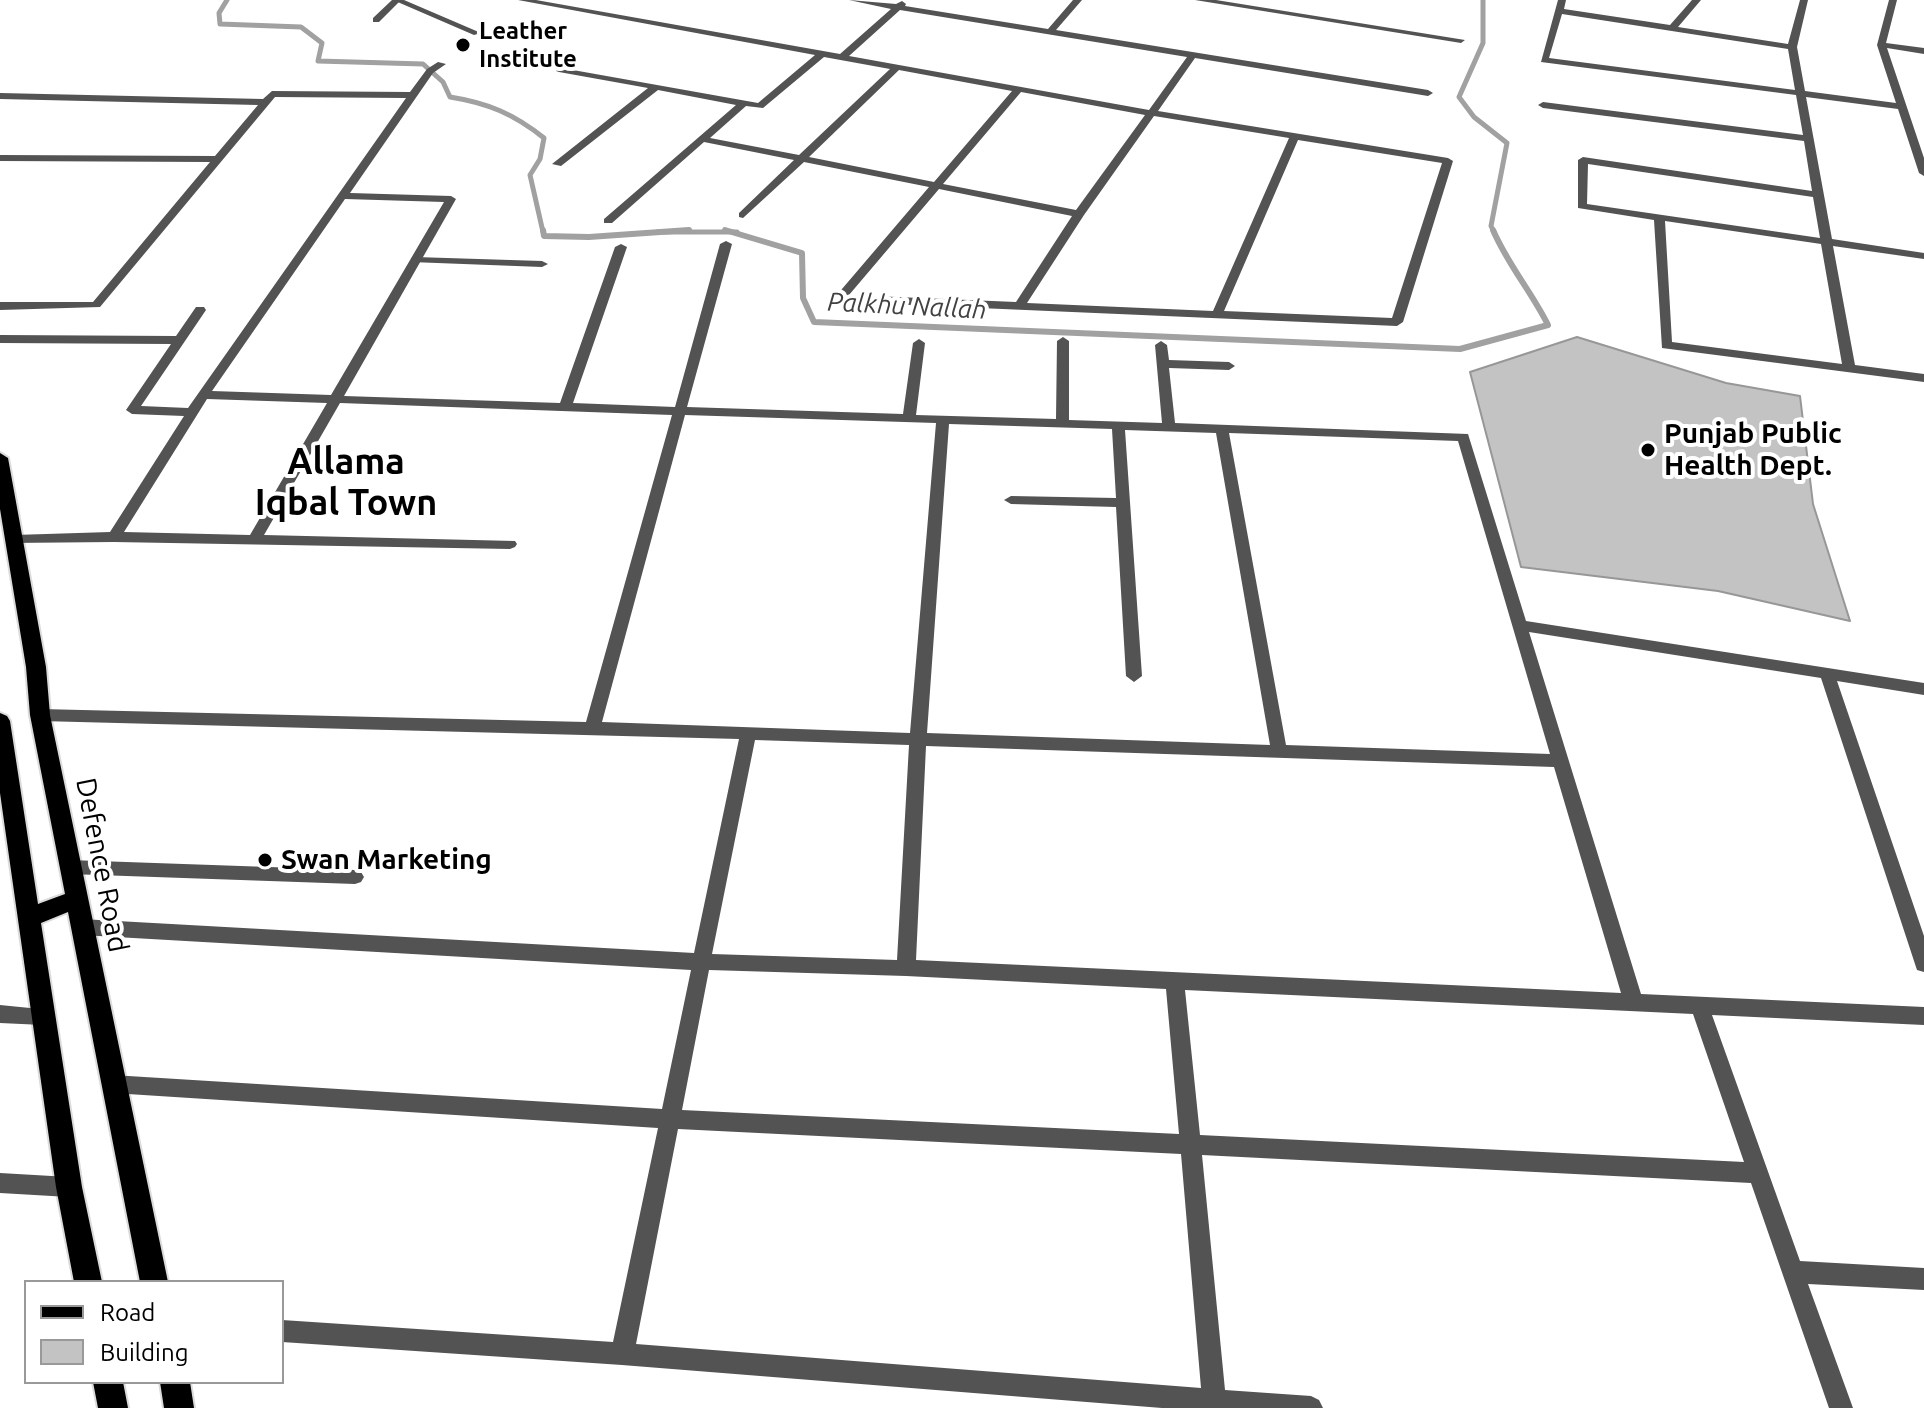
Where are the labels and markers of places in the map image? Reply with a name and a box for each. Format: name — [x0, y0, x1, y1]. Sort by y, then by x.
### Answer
place label: Leather Institute — [479, 17, 577, 73]
marker: Leather Institute — [454, 36, 472, 54]
place label: Punjab Public Health Dept. — [1664, 417, 1842, 483]
marker: Punjab Public Health Dept. — [1639, 441, 1657, 459]
place label: Swan Marketing — [281, 843, 492, 877]
marker: Swan Marketing — [256, 851, 274, 869]

